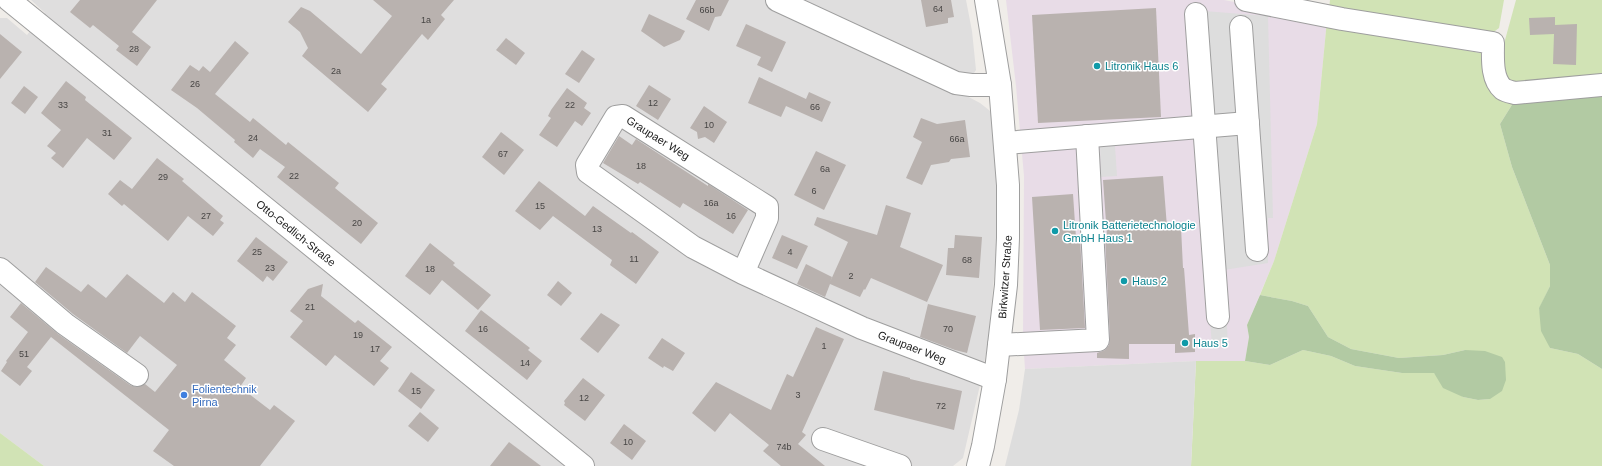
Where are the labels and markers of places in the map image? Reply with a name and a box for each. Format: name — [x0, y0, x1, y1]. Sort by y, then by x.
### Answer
place label: Litronik Haus 6 — [1105, 60, 1178, 72]
marker: Litronik Haus 6 — [1092, 61, 1102, 71]
place label: Litronik Batterietechnologie GmbH Haus 1 — [1063, 219, 1196, 244]
marker: Litronik Batterietechnologie GmbH Haus 1 — [1050, 226, 1060, 236]
place label: Haus 2 — [1132, 275, 1167, 287]
marker: Haus 2 — [1119, 276, 1129, 286]
place label: Haus 5 — [1193, 337, 1228, 349]
marker: Haus 5 — [1180, 338, 1190, 348]
place label: Folientechnik Pirna — [192, 383, 257, 408]
marker: Folientechnik Pirna — [179, 390, 189, 400]

